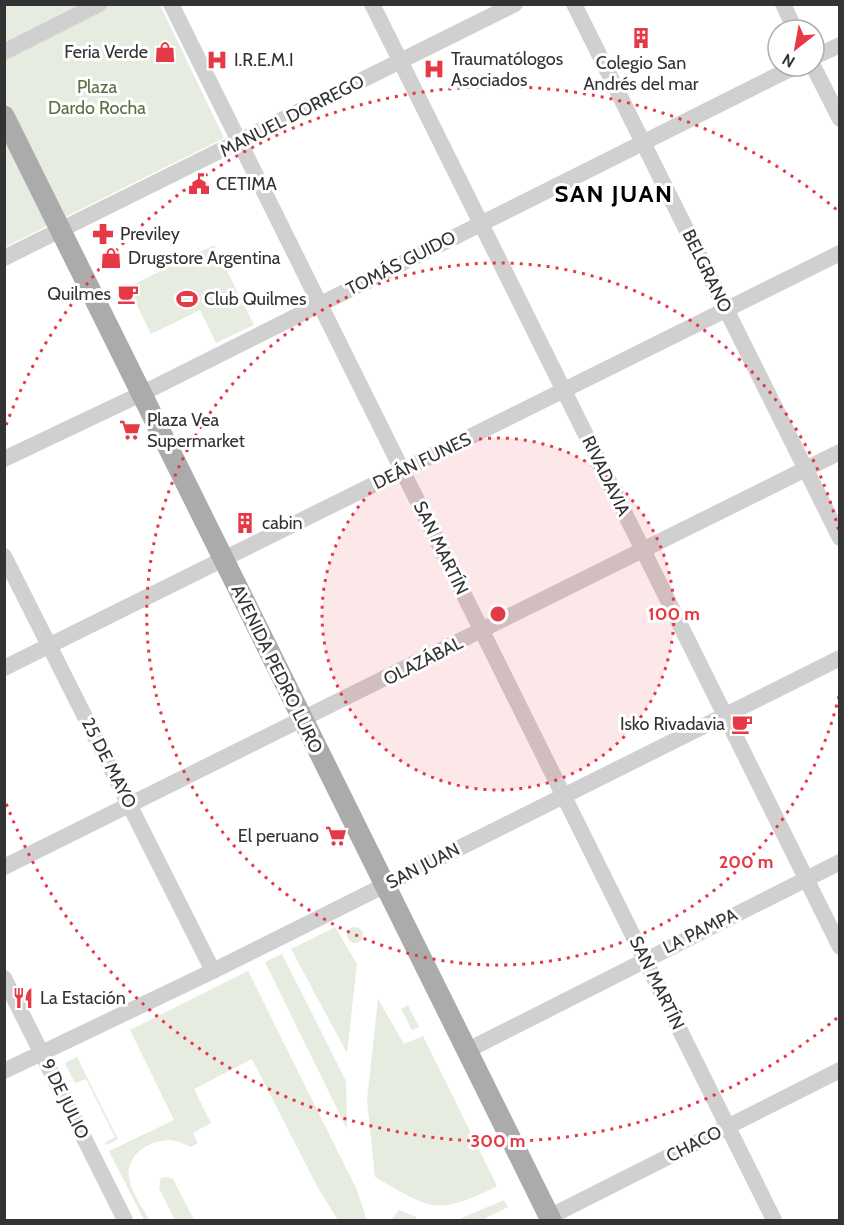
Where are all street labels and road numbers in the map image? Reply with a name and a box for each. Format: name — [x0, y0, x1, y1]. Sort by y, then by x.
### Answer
street label: MANUEL DORREGO — [216, 70, 368, 162]
street label: TOMÁS GUIDO — [343, 226, 460, 300]
street label: BELGRANO — [677, 226, 737, 316]
street label: DEÁN FUNES — [369, 428, 475, 494]
street label: RIVADAVIA — [577, 432, 635, 520]
street label: SAN MARTÍN — [409, 498, 473, 598]
street label: AVENIDA PEDRO LURO — [227, 581, 327, 757]
street label: OLAZÁBAL — [380, 632, 466, 690]
street label: 25 DE MAYO — [77, 714, 141, 812]
street label: SAN JUAN — [383, 838, 463, 894]
street label: LA PAMPA — [659, 904, 741, 958]
street label: SAN MARTÍN — [625, 933, 689, 1033]
street label: 9 DE JULIO — [36, 1055, 94, 1143]
street label: CHACO — [663, 1121, 726, 1167]

